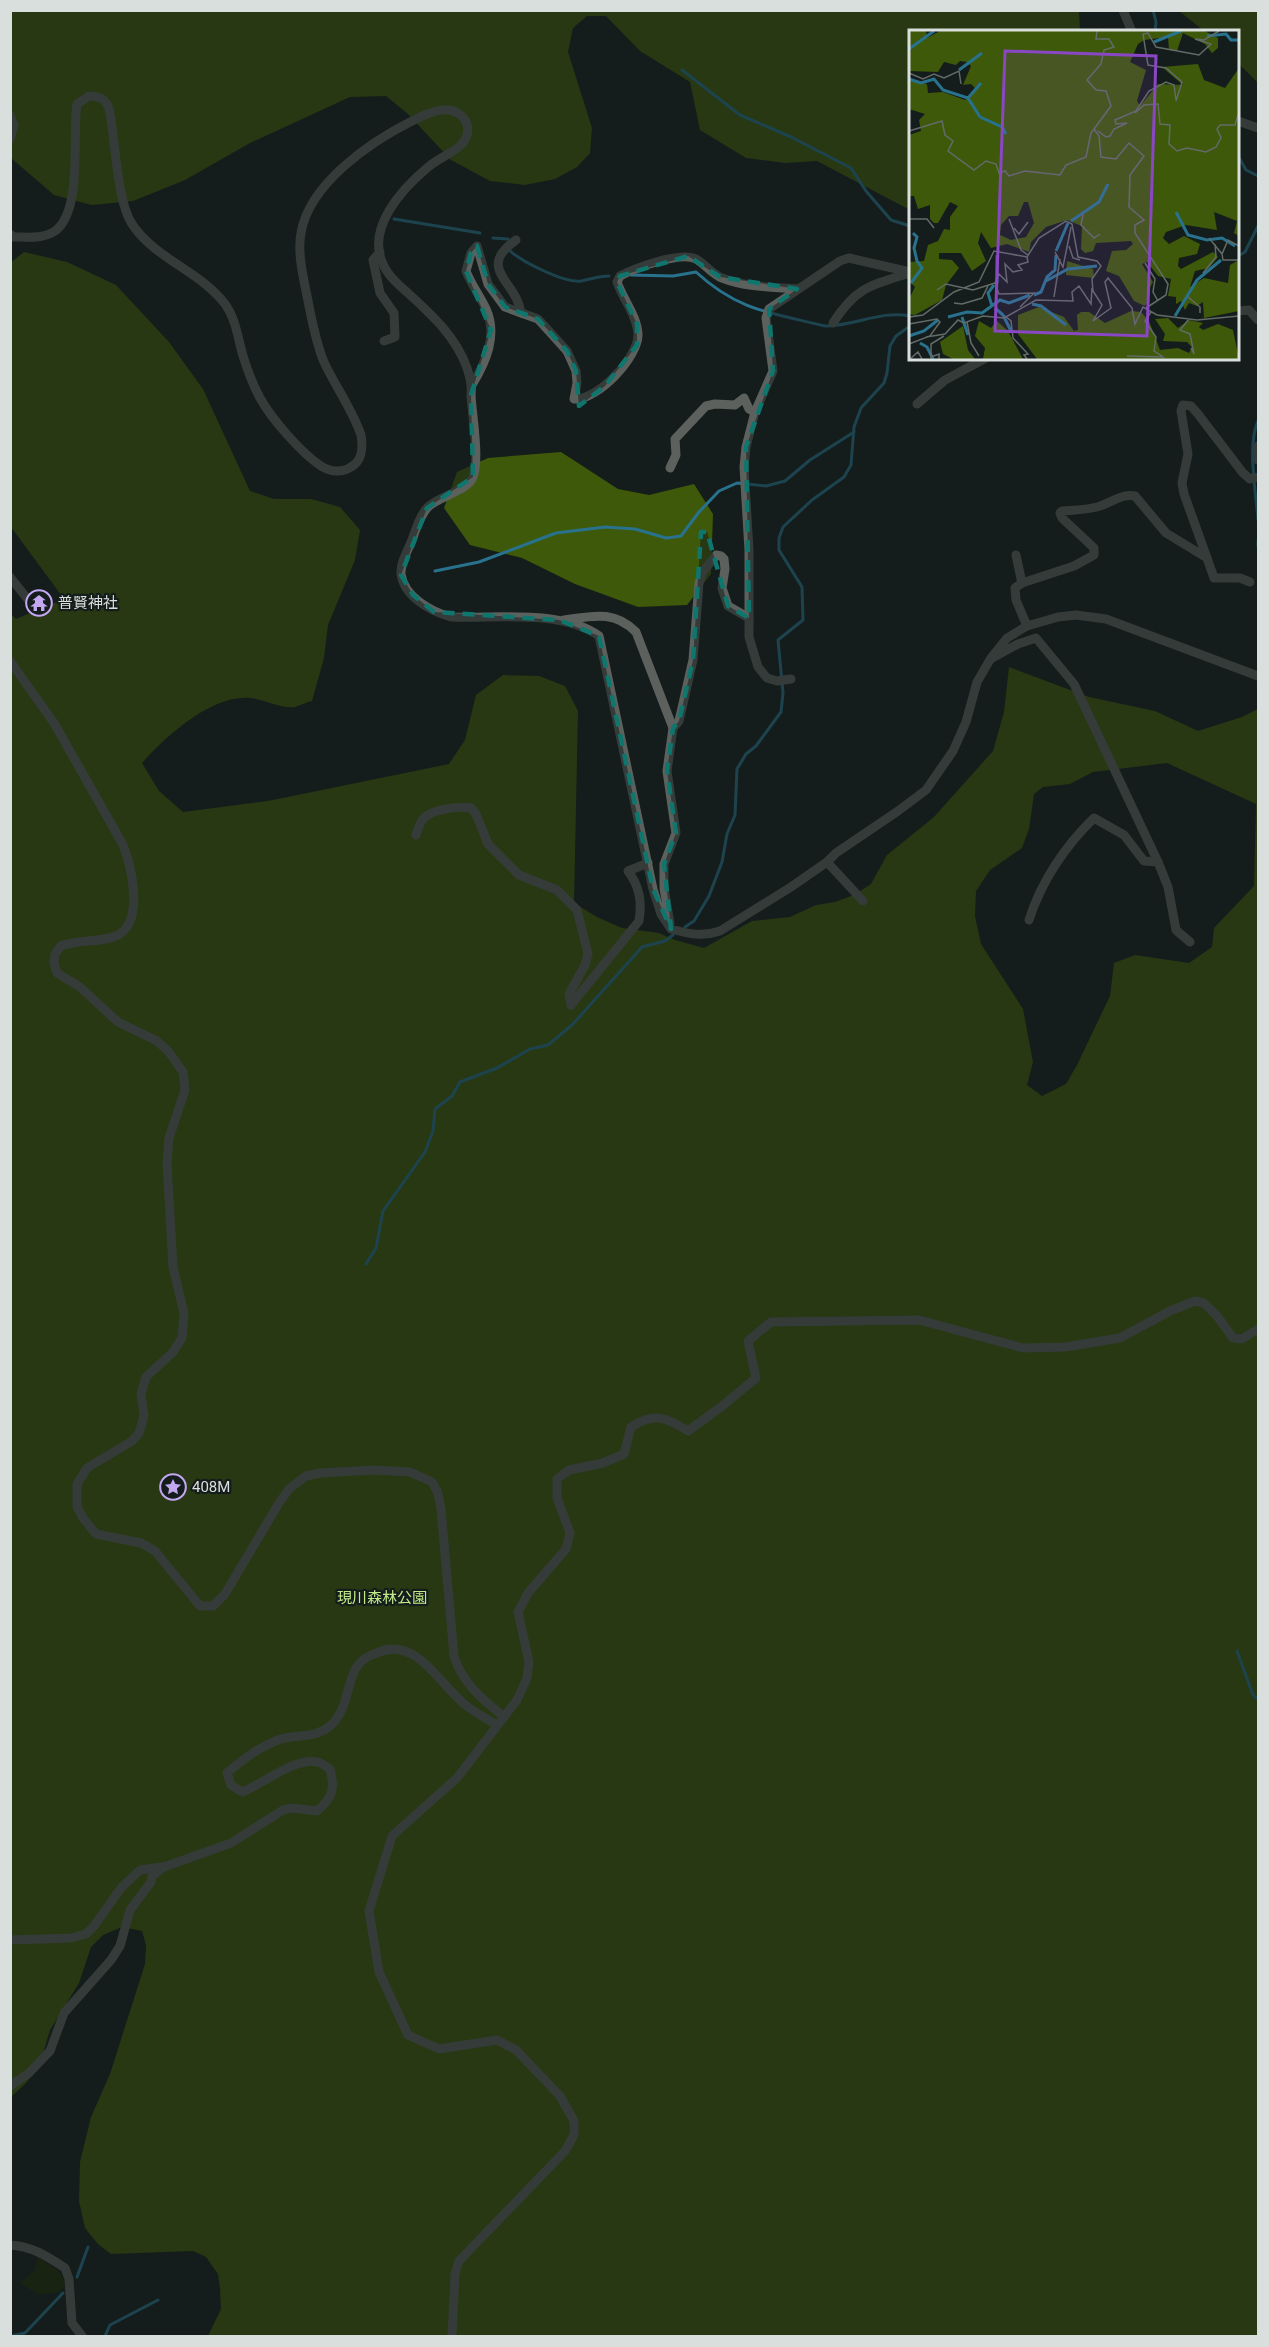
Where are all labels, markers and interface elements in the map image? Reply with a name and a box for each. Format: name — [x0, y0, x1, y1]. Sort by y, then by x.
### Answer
inset map — [909, 30, 1239, 360]
temple icon: 普賢神社 — [24, 588, 54, 618]
place label: 普賢神社 — [58, 594, 118, 612]
place icon: 408M — [158, 1472, 188, 1502]
place label: 408M — [192, 1478, 230, 1496]
park label: 現川森林公園 — [337, 1589, 427, 1607]

